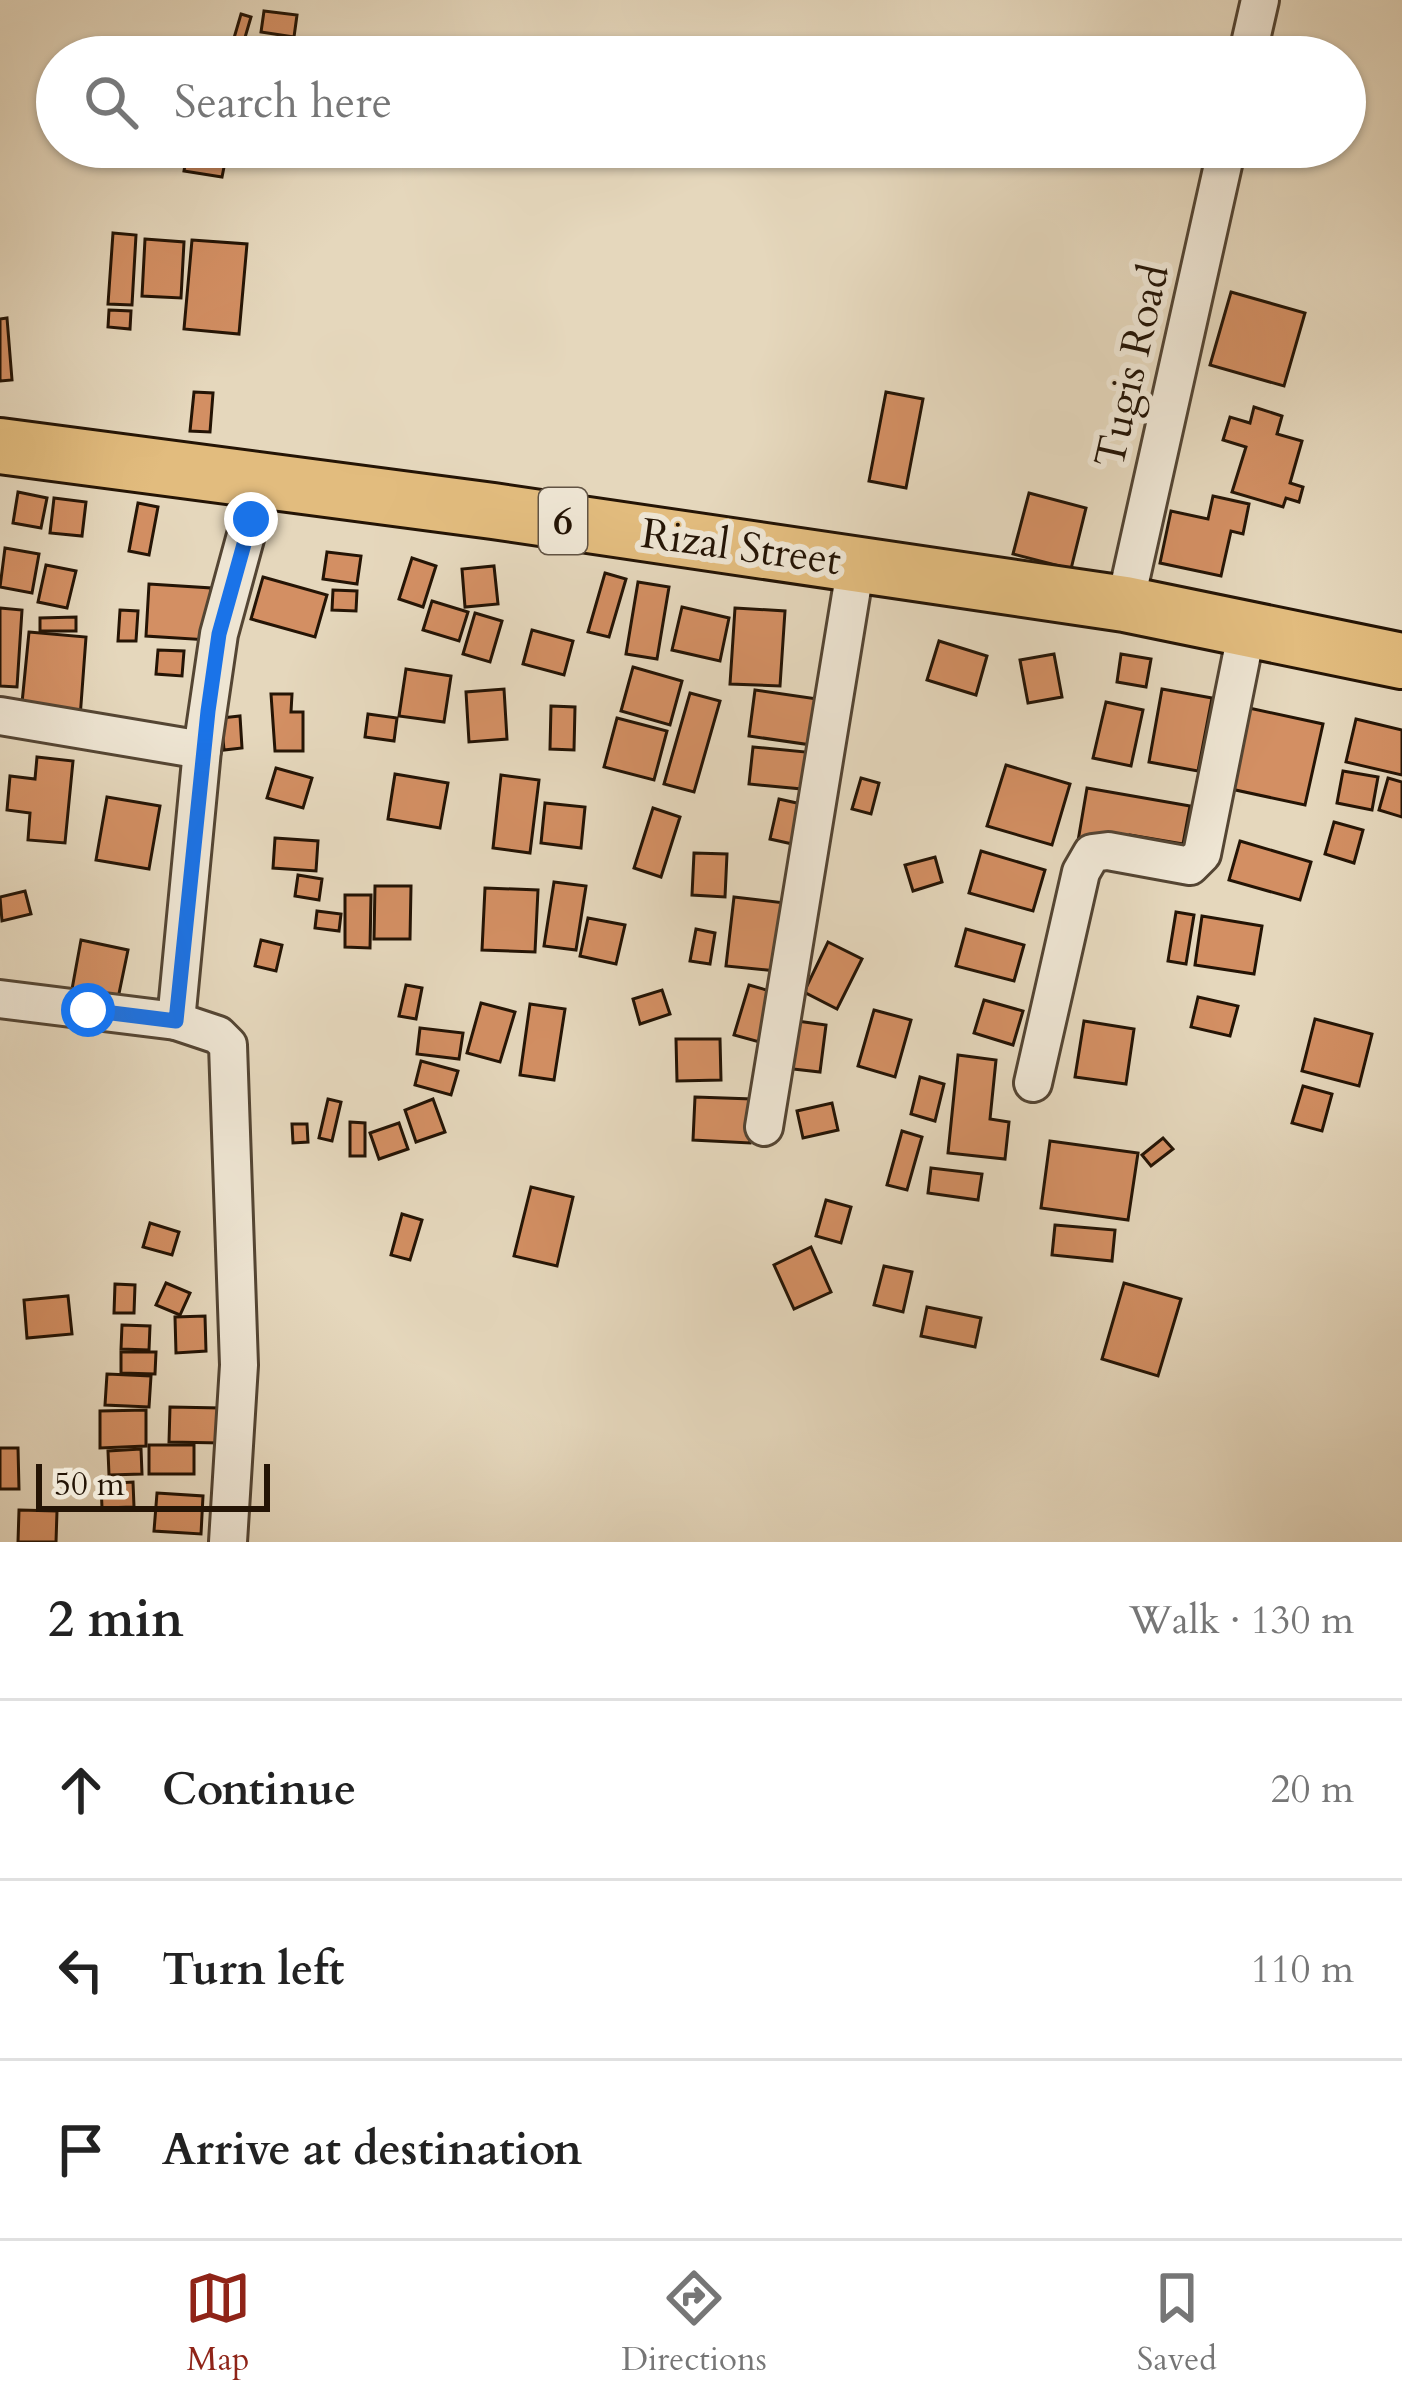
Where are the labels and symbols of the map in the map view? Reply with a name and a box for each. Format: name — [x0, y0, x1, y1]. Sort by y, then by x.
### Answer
street label: Tugis Road — [1081, 259, 1183, 473]
road number: 6 — [539, 488, 587, 554]
route end — [224, 492, 278, 546]
street label: Rizal Street — [638, 505, 844, 589]
route start — [61, 983, 115, 1037]
scale bar — [36, 1458, 270, 1511]

